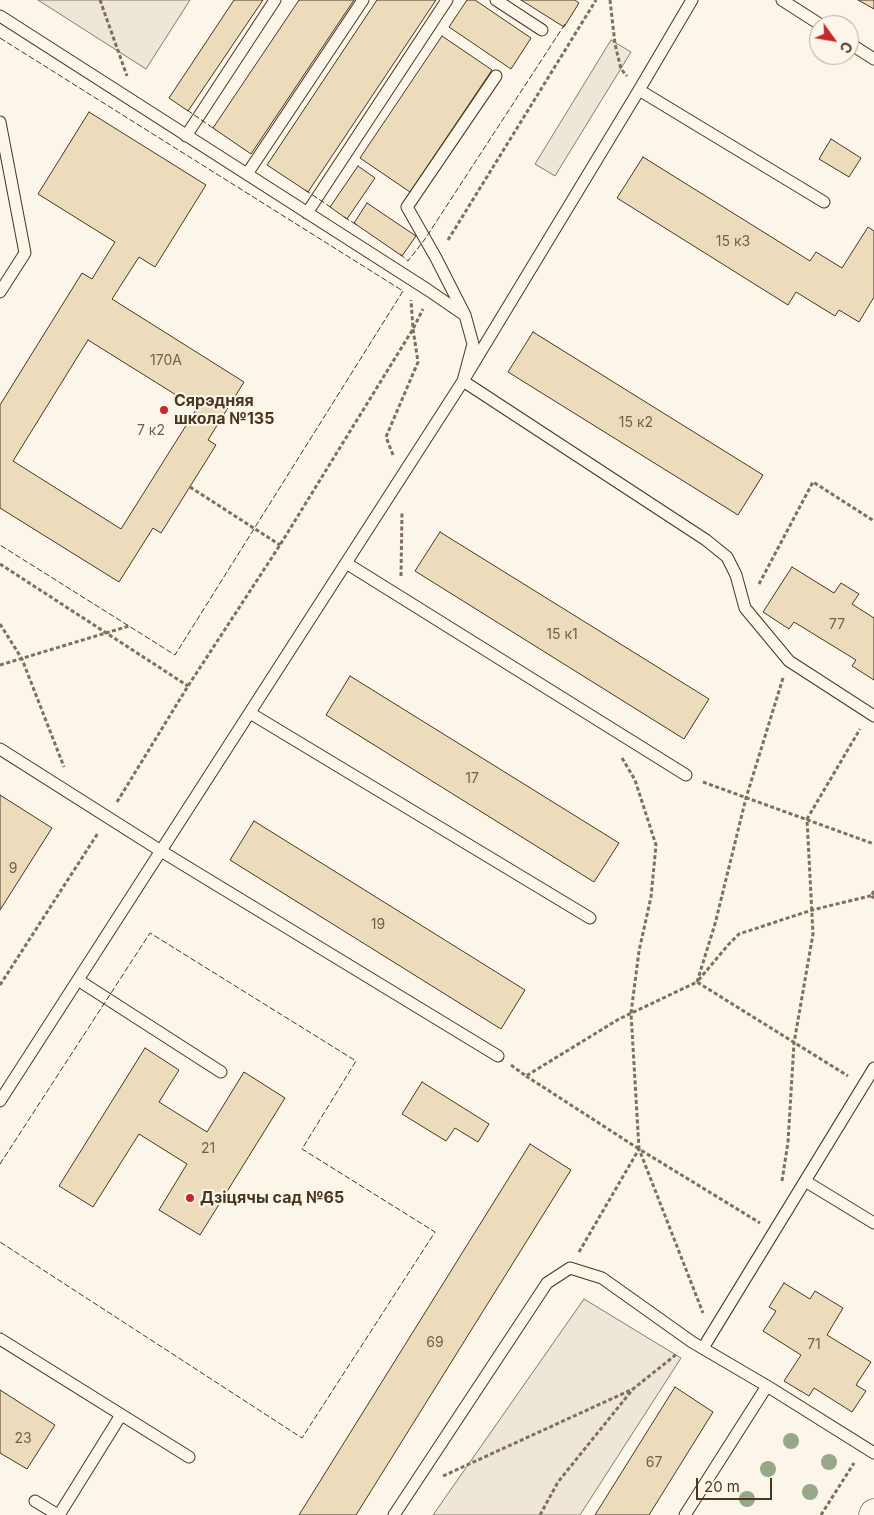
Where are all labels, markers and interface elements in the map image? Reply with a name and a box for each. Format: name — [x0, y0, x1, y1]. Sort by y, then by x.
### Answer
north arrow — [809, 15, 859, 65]
text: С — [836, 39, 856, 57]
house number: 15 к3 — [716, 234, 750, 250]
house number: 170А — [150, 353, 182, 369]
place label: Сярэдняя школа №135 — [174, 391, 274, 429]
marker: Сярэдняя школа №135 — [158, 404, 170, 416]
house number: 15 к2 — [619, 415, 653, 431]
house number: 7 к2 — [137, 423, 165, 439]
house number: 77 — [829, 617, 845, 633]
house number: 15 к1 — [546, 627, 578, 643]
house number: 17 — [465, 771, 479, 787]
house number: 9 — [9, 861, 17, 877]
house number: 19 — [371, 917, 385, 933]
house number: 21 — [201, 1141, 215, 1157]
place label: Дзіцячы сад №65 — [200, 1188, 344, 1208]
marker: Дзіцячы сад №65 — [184, 1192, 196, 1204]
house number: 69 — [426, 1335, 444, 1351]
house number: 71 — [807, 1337, 821, 1353]
house number: 23 — [14, 1431, 32, 1447]
house number: 67 — [646, 1455, 662, 1471]
scale bar — [699, 1468, 775, 1500]
text: 20 m — [704, 1477, 740, 1496]

